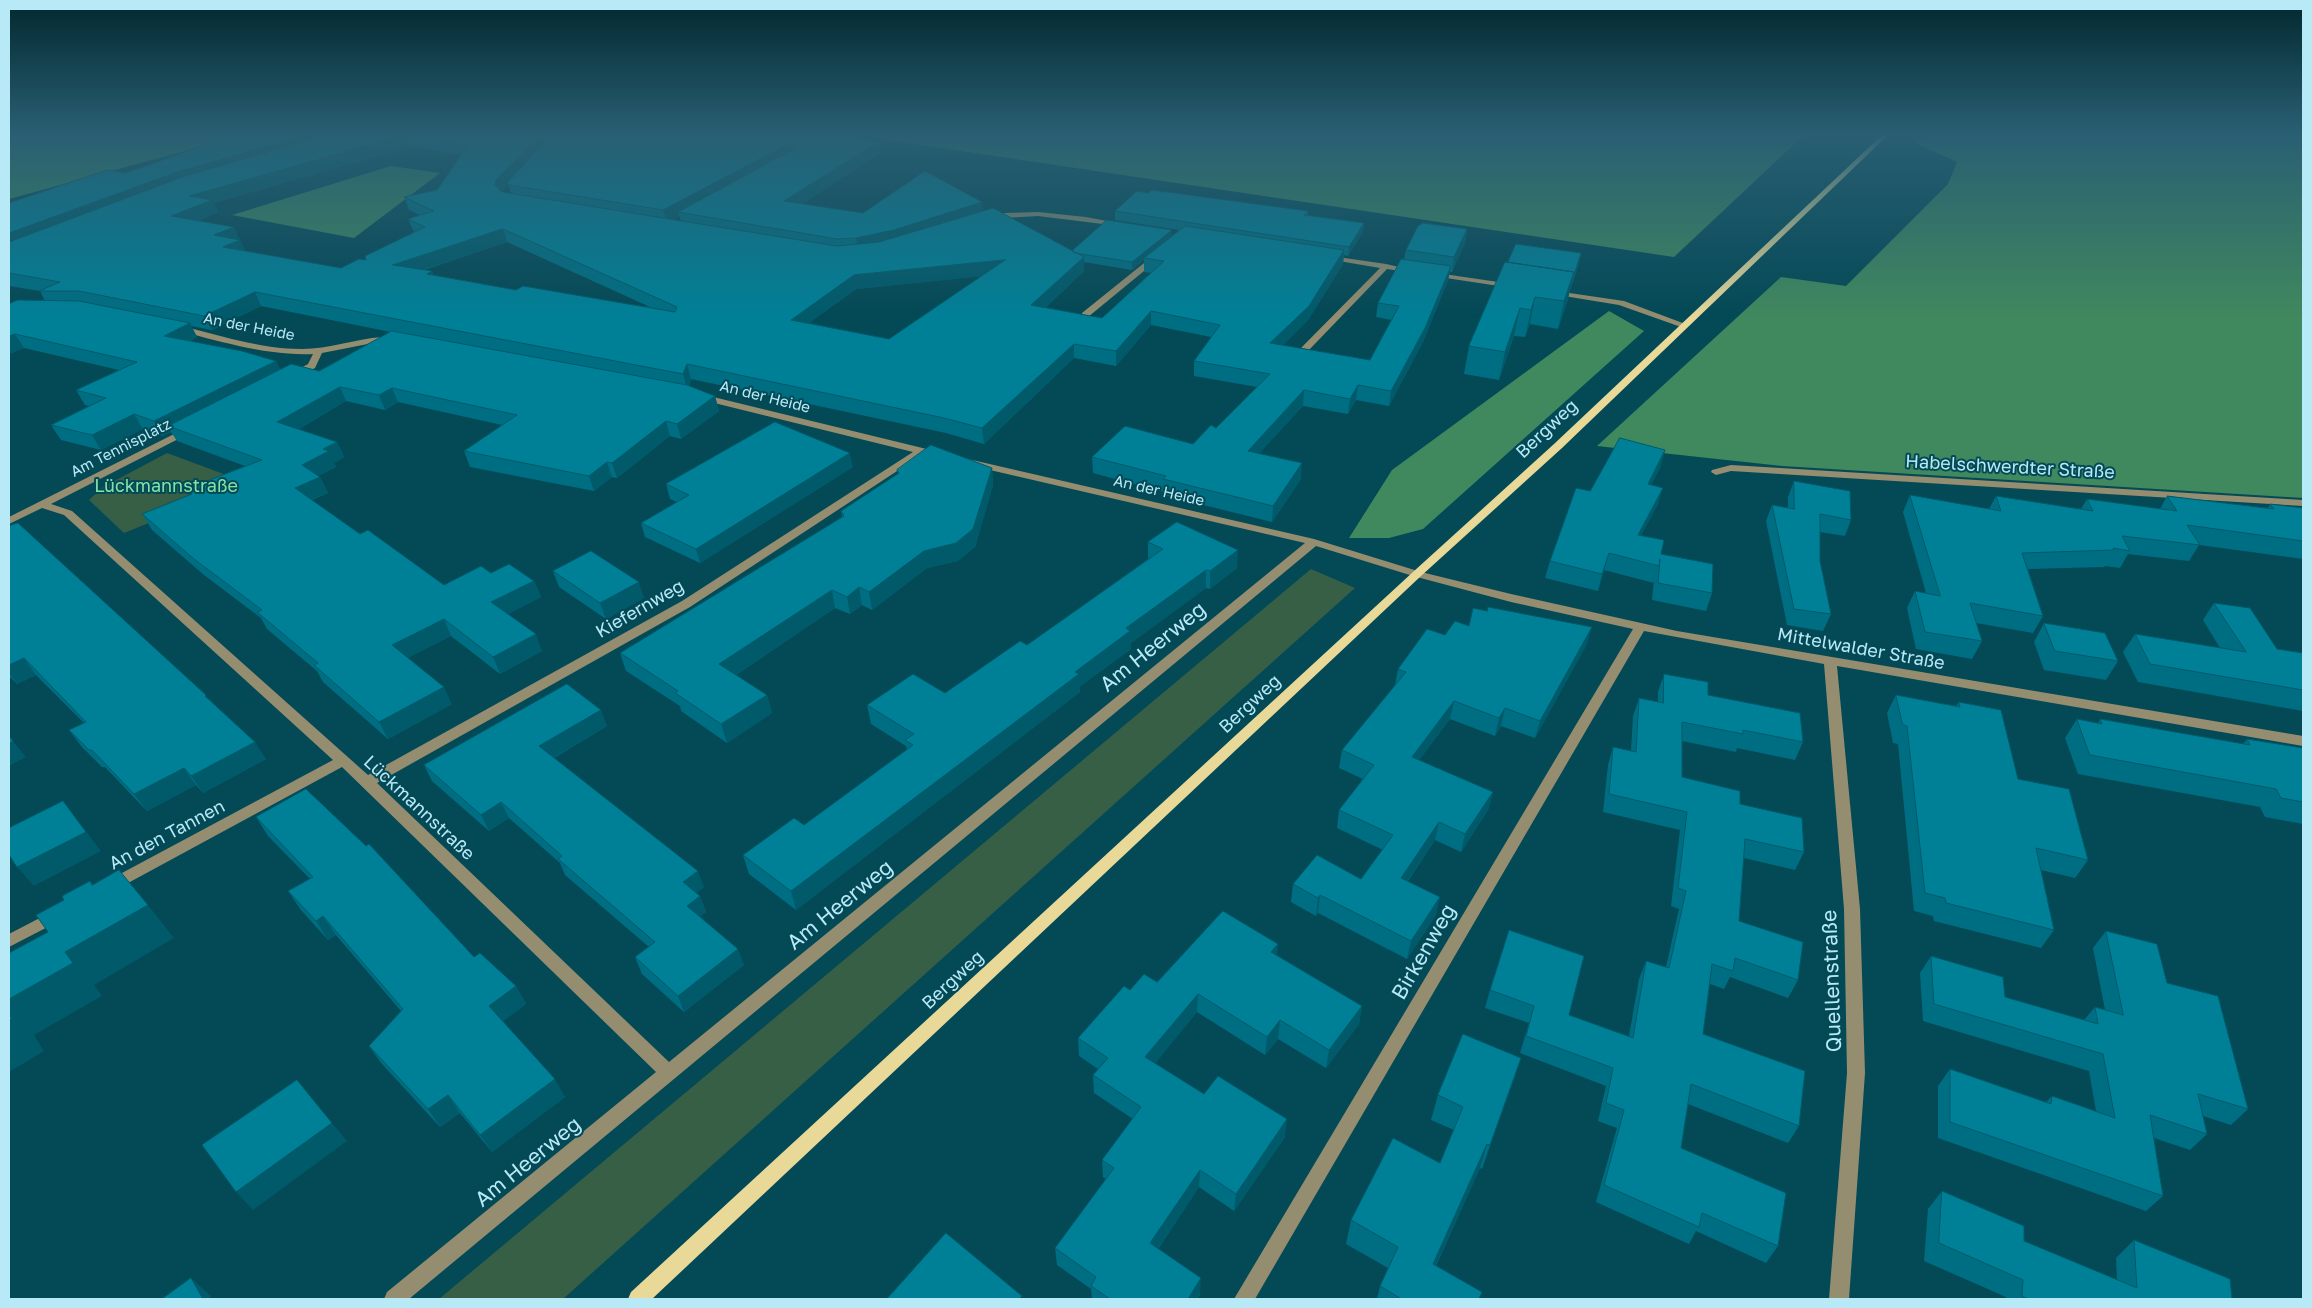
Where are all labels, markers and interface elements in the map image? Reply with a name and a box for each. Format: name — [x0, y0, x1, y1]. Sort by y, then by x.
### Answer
street label: An der Heide — [202, 309, 296, 345]
street label: An der Heide — [718, 377, 812, 417]
street label: Bergweg — [1512, 395, 1582, 463]
street label: Am Tennisplatz — [68, 415, 174, 481]
street label: Habelschwerdter Straße — [1905, 451, 2115, 483]
street label: An der Heide — [1112, 472, 1206, 510]
park label: Lückmannstraße — [94, 475, 238, 497]
street label: Kiefernweg — [592, 575, 688, 643]
street label: Am Heerweg — [1095, 597, 1211, 697]
street label: Mittelwalder Straße — [1776, 624, 1946, 674]
street label: Bergweg — [1215, 670, 1285, 738]
street label: Lückmannstraße — [359, 751, 479, 865]
street label: An den Tannen — [105, 795, 229, 875]
street label: Am Heerweg — [782, 855, 898, 955]
street label: Birkenweg — [1387, 900, 1461, 1004]
street label: Quellenstraße — [1817, 909, 1847, 1053]
street label: Bergweg — [918, 946, 988, 1014]
street label: Am Heerweg — [470, 1112, 586, 1212]

